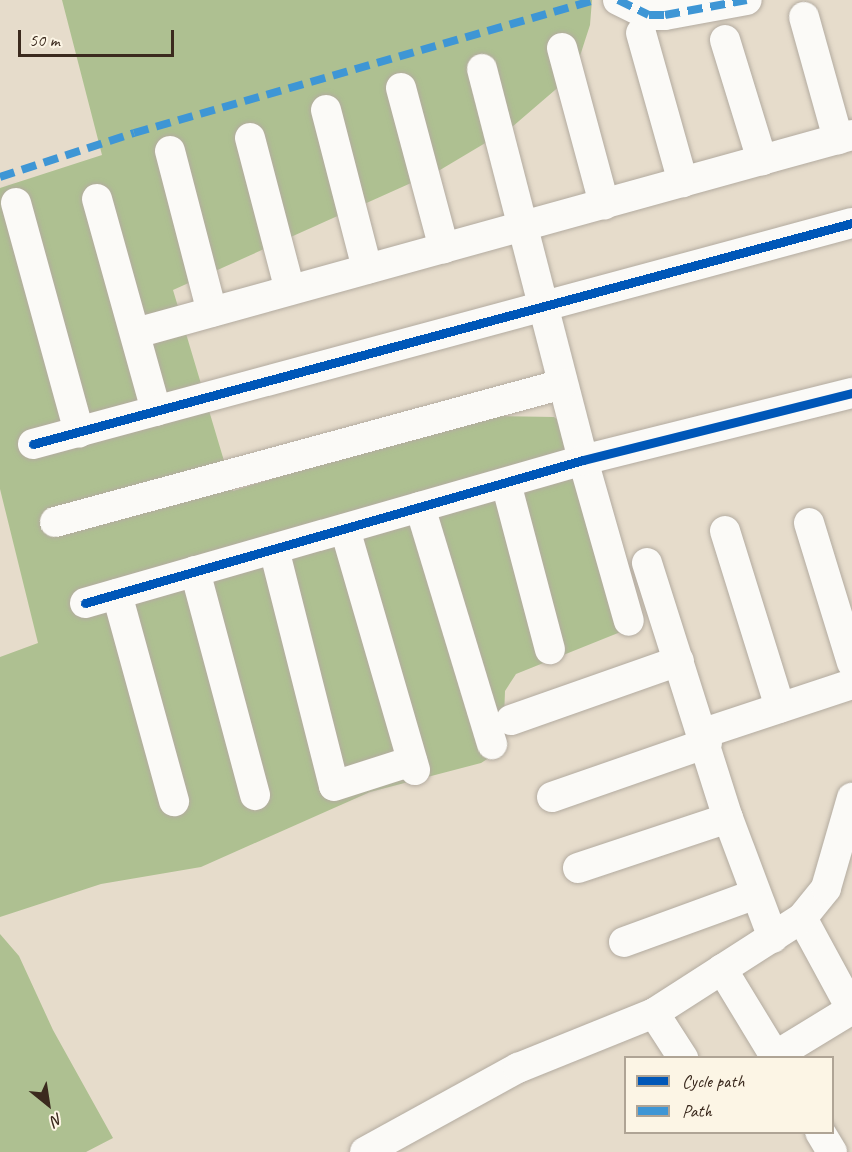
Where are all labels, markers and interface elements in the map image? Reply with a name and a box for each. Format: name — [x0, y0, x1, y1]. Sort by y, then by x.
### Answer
scale bar — [21, 18, 177, 56]
text: 50 m — [29, 29, 60, 51]
legend — [624, 1056, 834, 1134]
text: Cycle path — [682, 1070, 744, 1092]
north arrow — [18, 1074, 78, 1134]
text: Path — [682, 1100, 712, 1122]
text: N — [48, 1108, 66, 1131]

